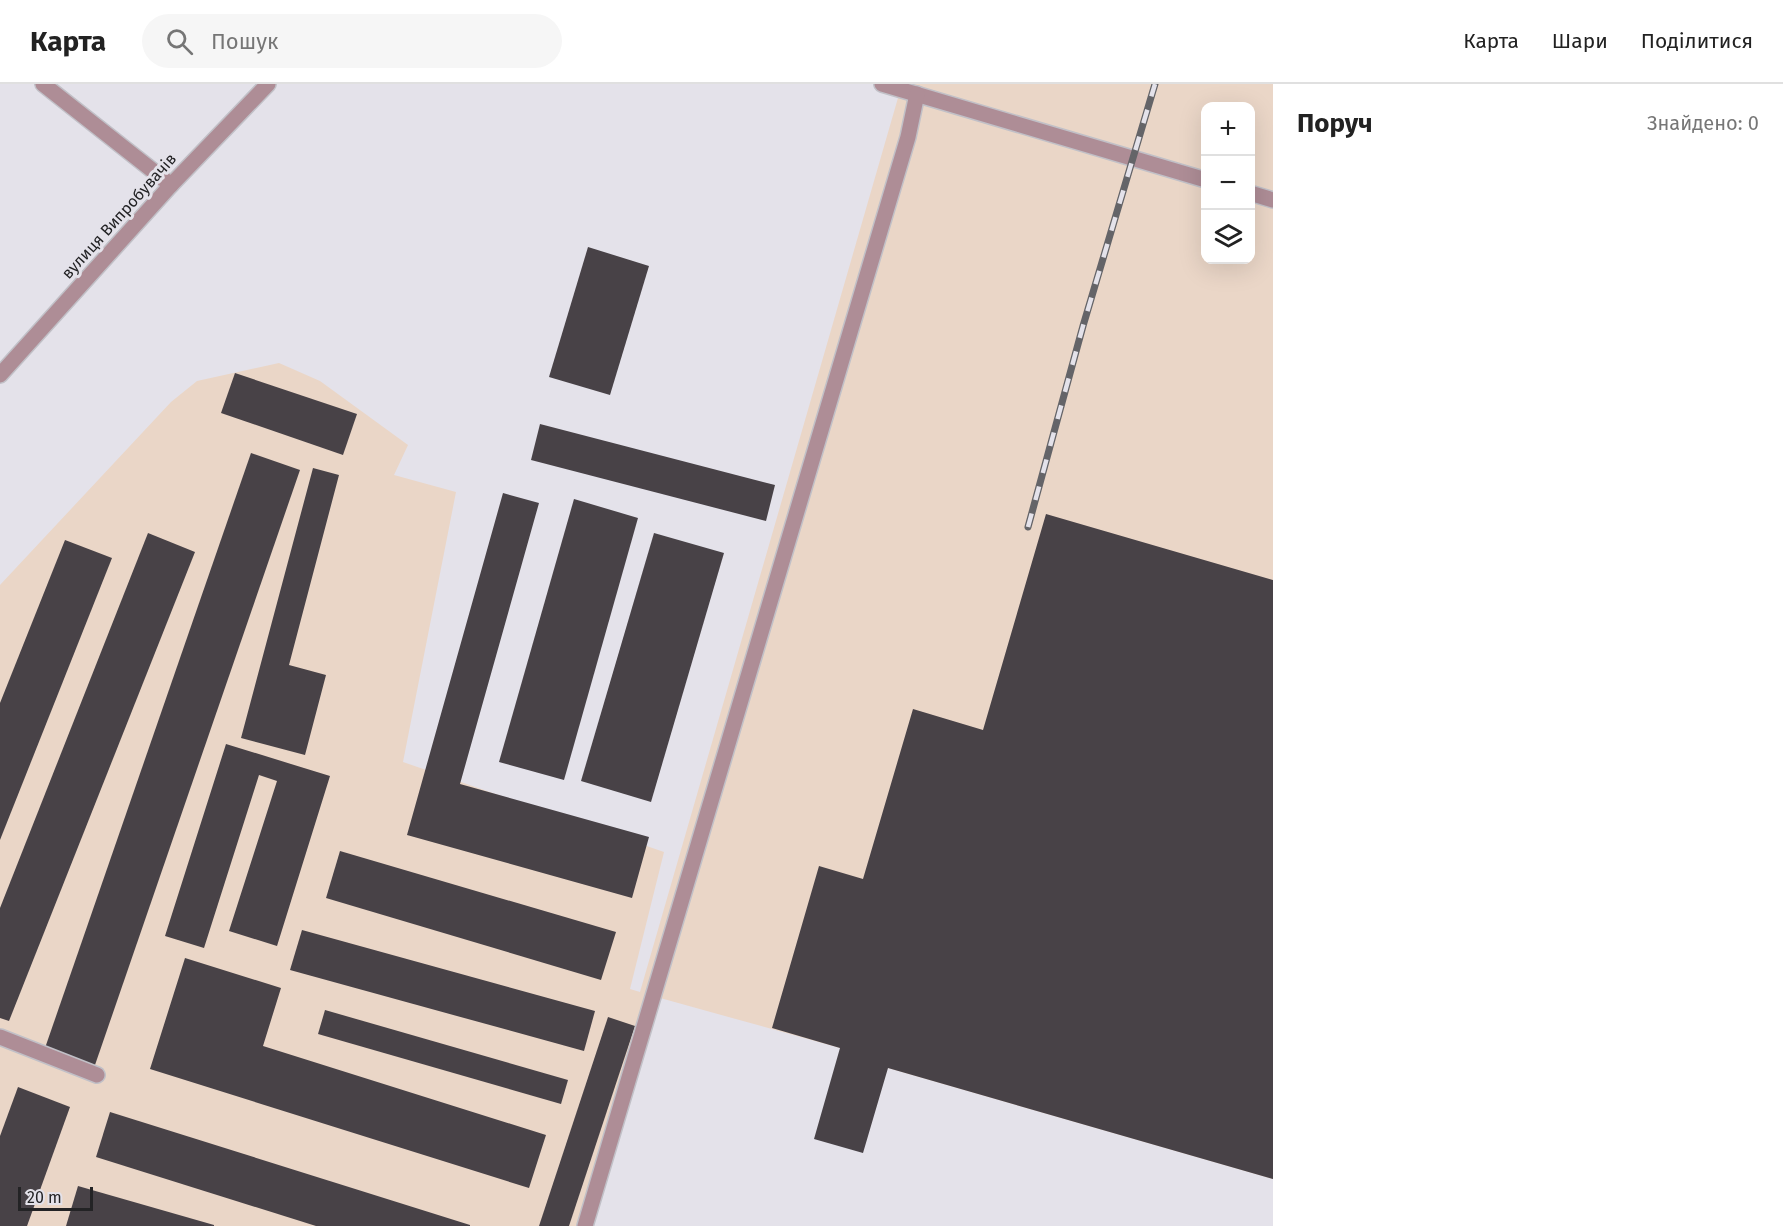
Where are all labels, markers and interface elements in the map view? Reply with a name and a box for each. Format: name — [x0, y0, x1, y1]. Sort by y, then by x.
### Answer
search box — [142, 14, 562, 68]
text: Карта — [30, 25, 106, 58]
icon: search — [163, 25, 196, 58]
text: Пошук — [211, 28, 278, 55]
text: Карта — [1463, 28, 1519, 54]
text: Шари — [1552, 28, 1608, 54]
text: Поділитися — [1641, 28, 1753, 54]
map controls — [1201, 102, 1255, 264]
button: + — [1201, 102, 1255, 156]
text: Поруч — [1297, 108, 1373, 139]
text: Знайдено: 0 — [1647, 111, 1759, 135]
street label: вулиця Випробувачів — [58, 149, 180, 283]
button: − — [1201, 156, 1255, 210]
button: layers — [1201, 210, 1255, 264]
scale bar — [18, 1184, 93, 1212]
text: 20 m — [27, 1188, 62, 1207]

